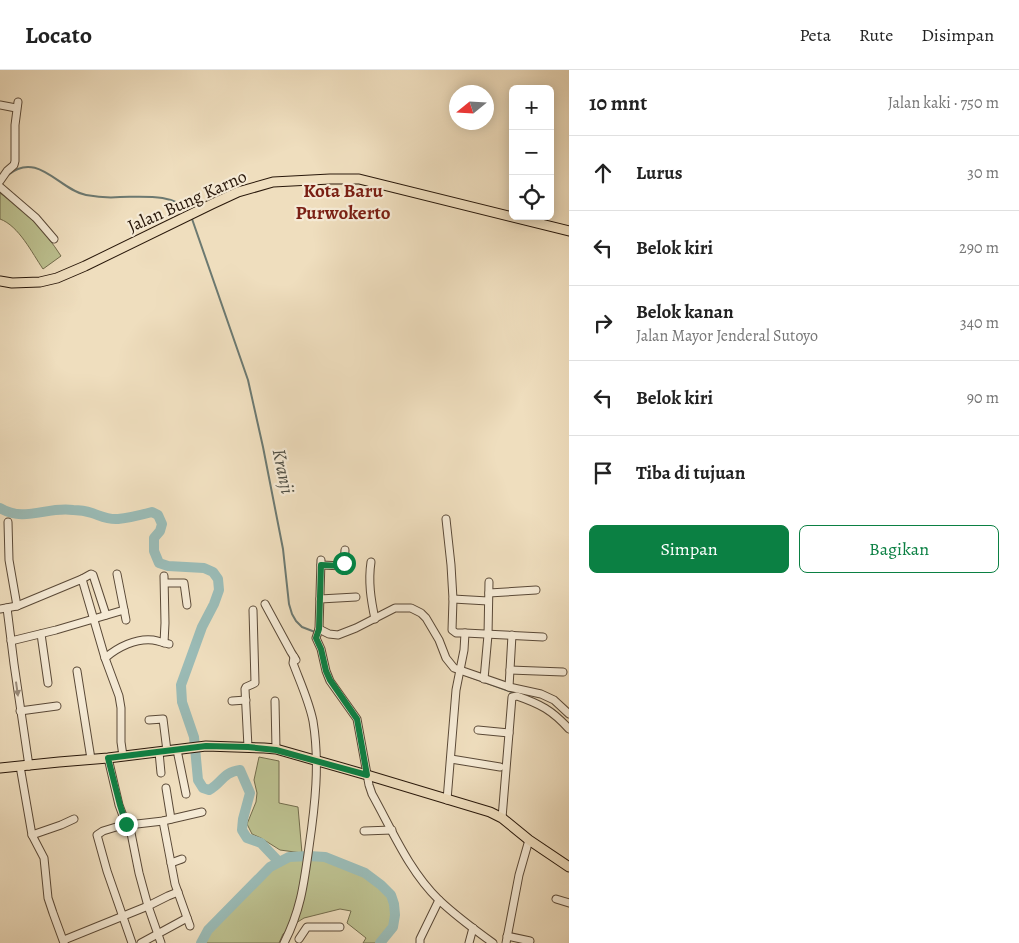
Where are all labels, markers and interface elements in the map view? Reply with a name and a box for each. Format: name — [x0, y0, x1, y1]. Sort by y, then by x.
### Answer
text: Locato — [25, 19, 92, 51]
text: Peta — [800, 23, 831, 47]
text: Rute — [859, 23, 893, 47]
text: Disimpan — [921, 23, 994, 47]
north arrow — [449, 85, 494, 130]
map controls — [509, 85, 554, 220]
button: + — [509, 85, 554, 130]
text: 10 mnt — [589, 89, 647, 117]
text: Jalan kaki · 750 m — [888, 92, 999, 114]
button: − — [509, 130, 554, 175]
icon: ahead — [589, 159, 617, 187]
text: Lurus — [636, 160, 682, 186]
text: 30 m — [967, 162, 999, 184]
street label: Jalan Bung Karno — [124, 164, 250, 238]
button: locate — [509, 175, 554, 220]
district label: Kota Baru Purwokerto — [295, 178, 391, 226]
icon: left — [589, 234, 617, 262]
text: Belok kiri — [636, 235, 713, 261]
text: 290 m — [959, 237, 999, 259]
text: Belok kanan — [636, 299, 734, 325]
icon: right — [589, 309, 617, 337]
text: 340 m — [960, 312, 999, 334]
text: Jalan Mayor Jenderal Sutoyo — [636, 325, 818, 347]
icon: left — [589, 384, 617, 412]
text: Belok kiri — [636, 385, 713, 411]
text: 90 m — [967, 387, 999, 409]
water label: Kranji — [266, 446, 300, 496]
icon: arrive — [589, 459, 617, 487]
text: Tiba di tujuan — [636, 460, 745, 486]
button: Simpan — [589, 525, 789, 573]
button: Bagikan — [799, 525, 999, 573]
route start — [333, 552, 356, 575]
one-way arrow — [13, 682, 21, 698]
route end — [115, 813, 138, 836]

